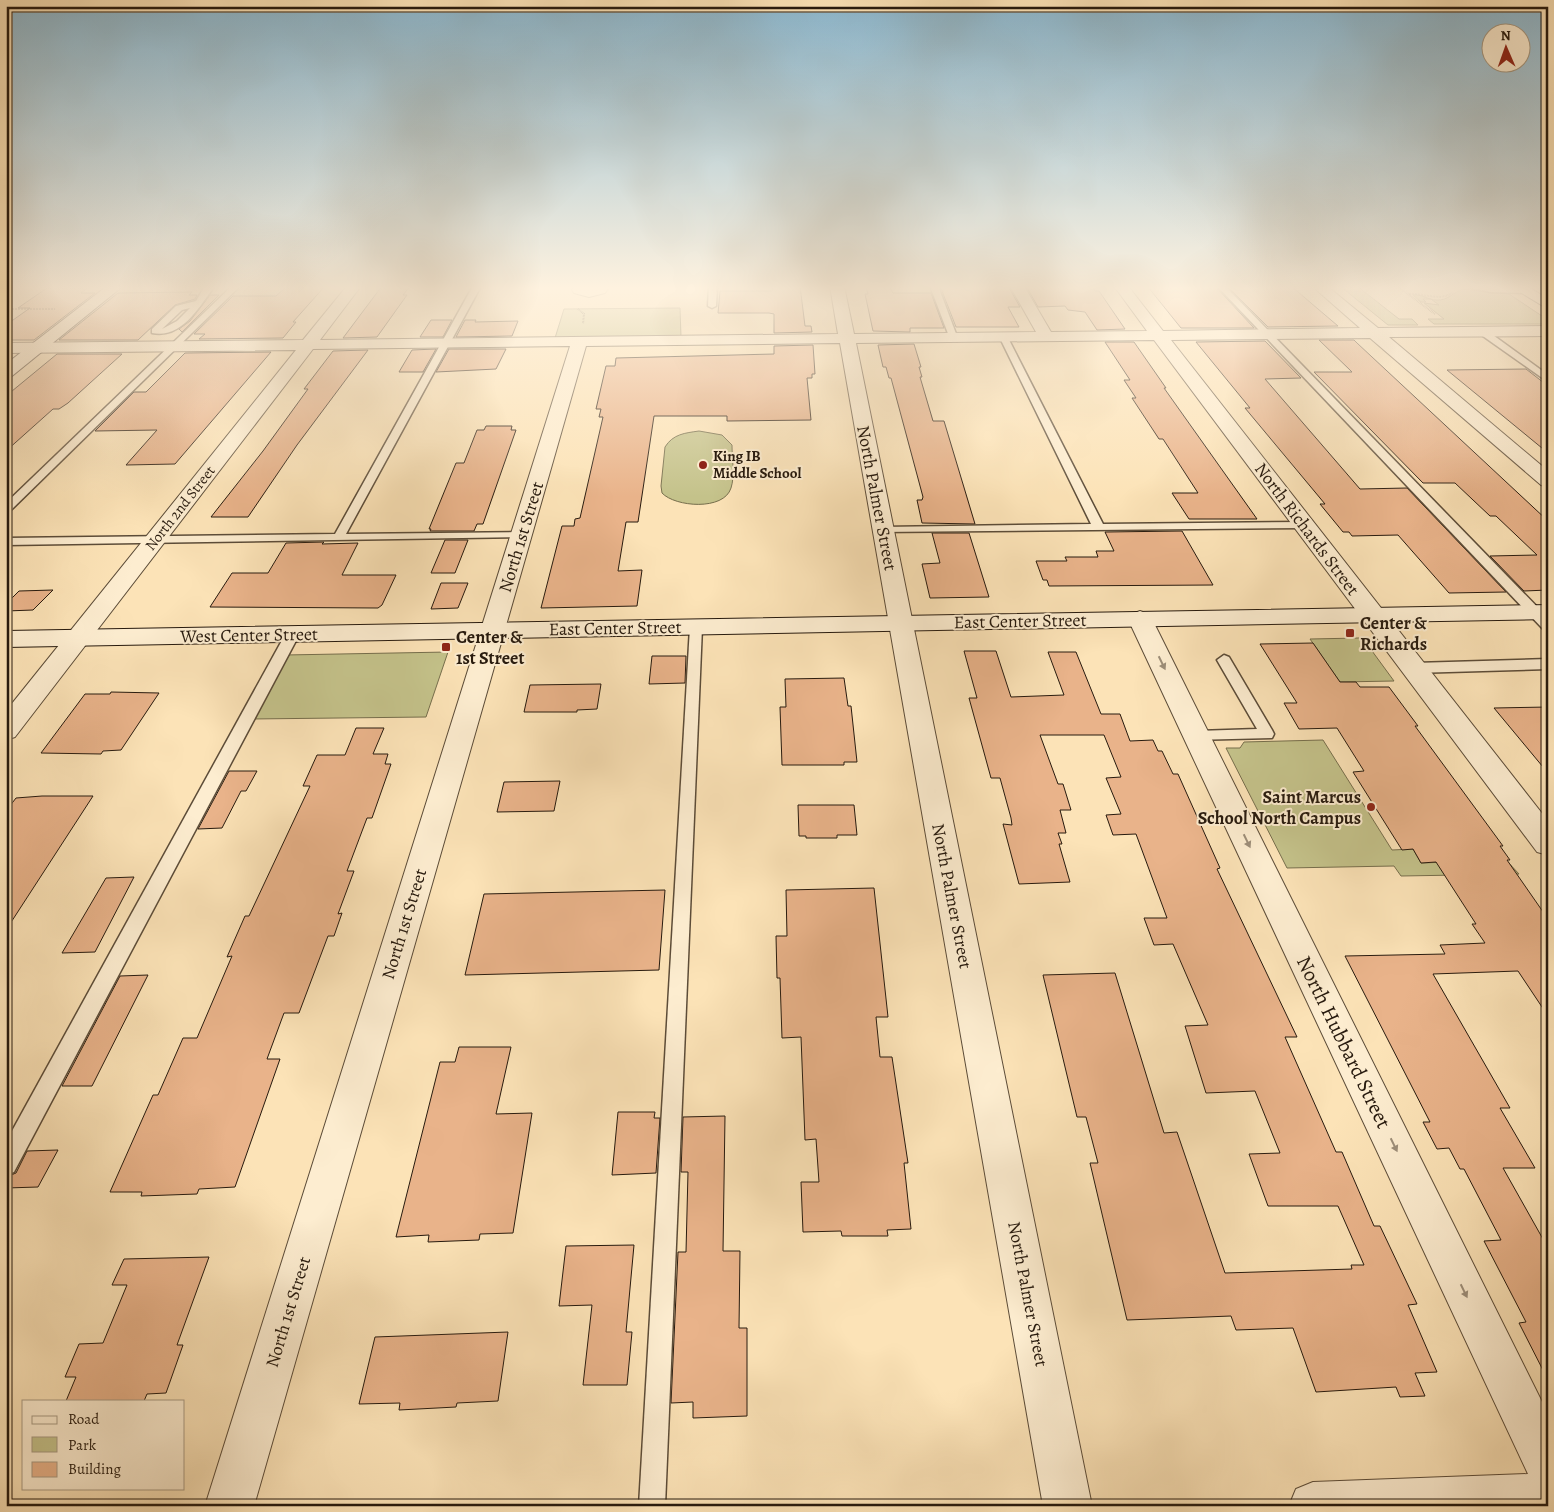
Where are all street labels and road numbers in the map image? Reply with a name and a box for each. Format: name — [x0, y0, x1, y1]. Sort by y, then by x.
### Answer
street label: North Palmer Street — [851, 423, 903, 573]
street label: North Richards Street — [1249, 458, 1365, 600]
street label: North 2nd Street — [140, 461, 220, 555]
street label: North 1st Street — [493, 479, 549, 595]
street label: East Center Street — [953, 608, 1087, 634]
street label: East Center Street — [548, 615, 682, 641]
street label: West Center Street — [179, 622, 318, 648]
street label: North Palmer Street — [926, 821, 978, 971]
street label: North 1st Street — [376, 866, 432, 982]
street label: North Hubbard Street — [1290, 951, 1398, 1133]
street label: North Palmer Street — [1002, 1219, 1054, 1369]
street label: North 1st Street — [260, 1254, 316, 1370]

